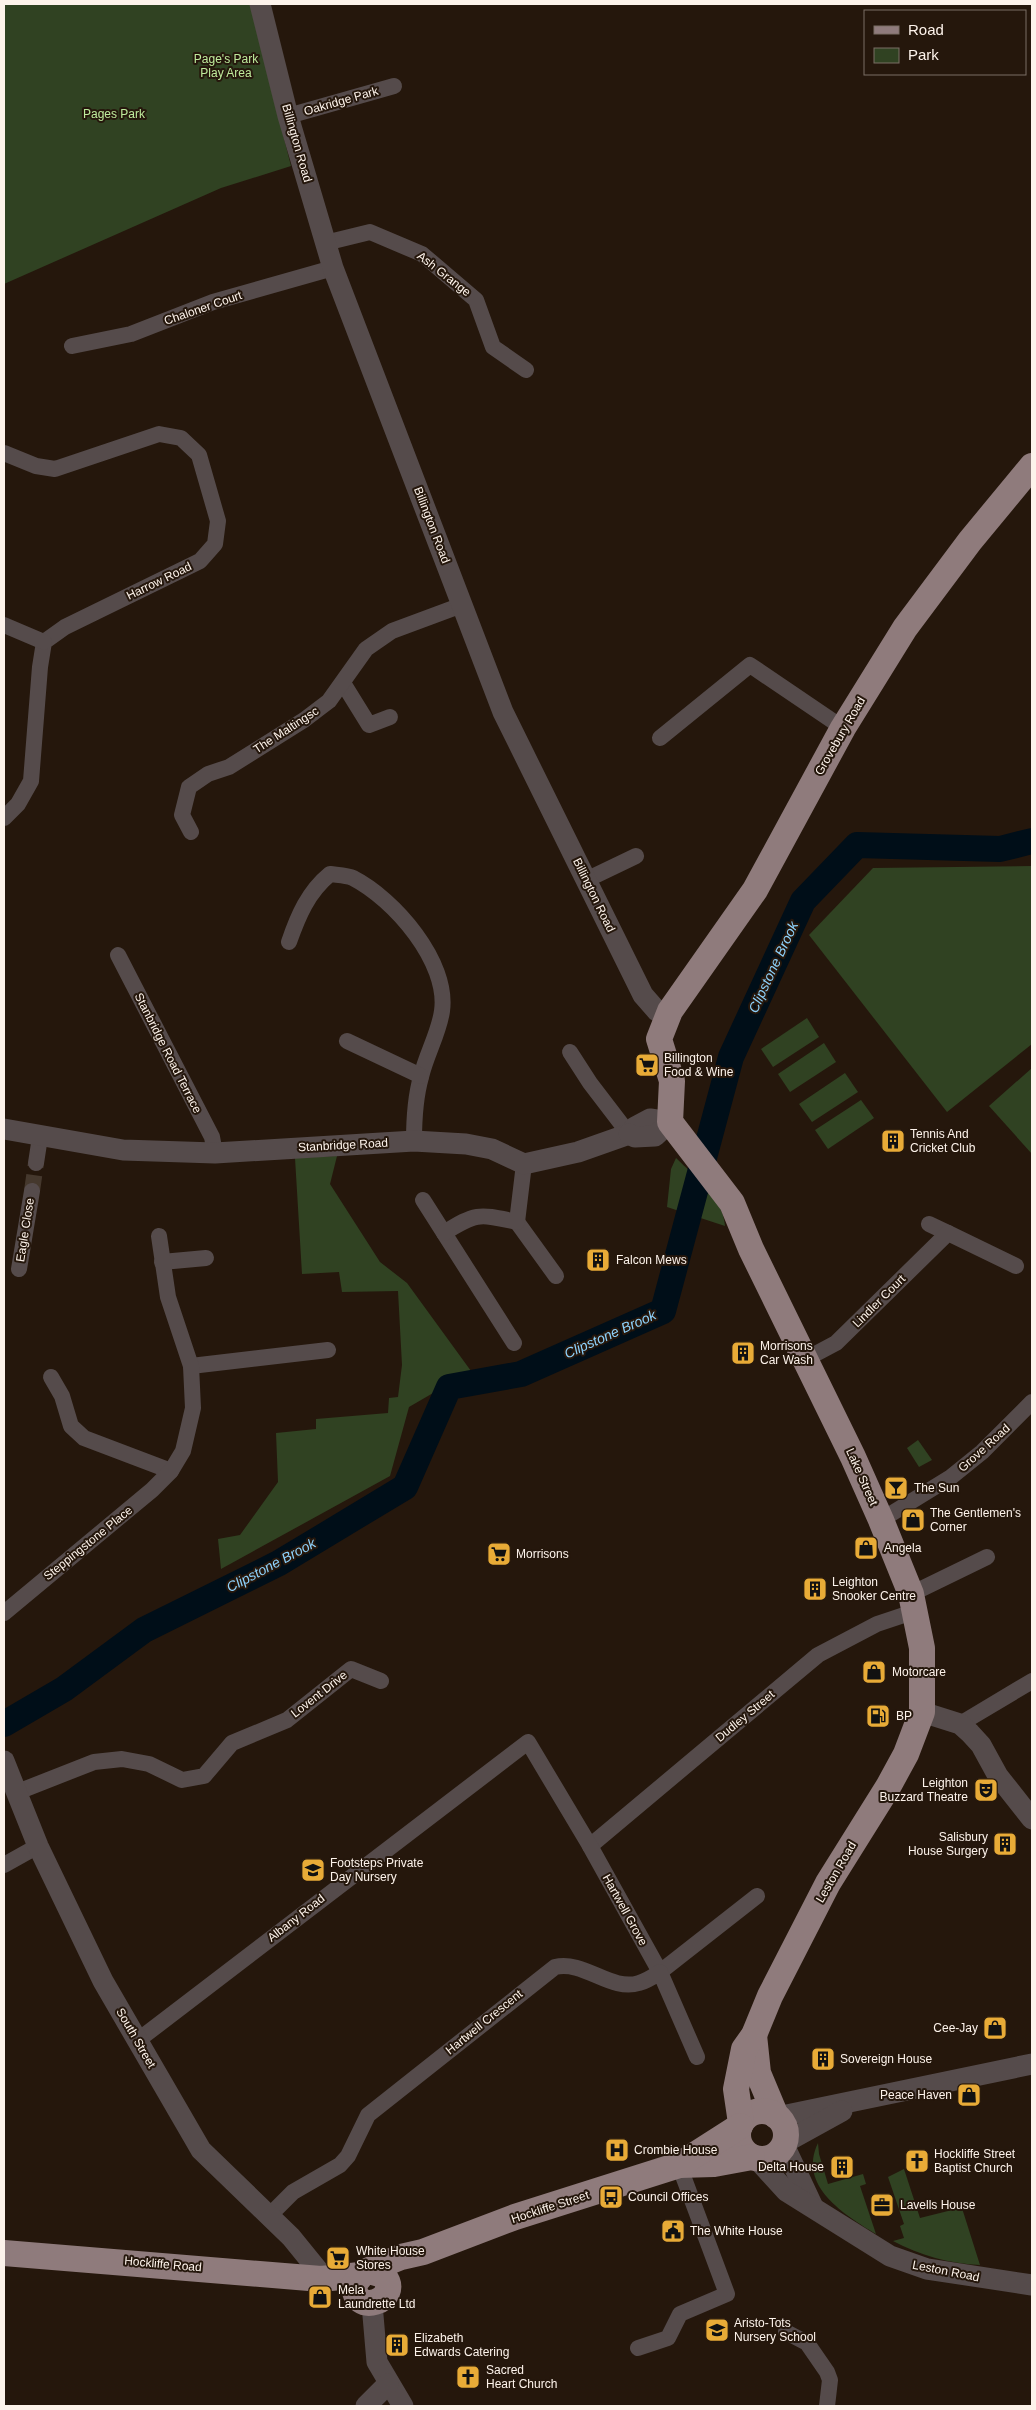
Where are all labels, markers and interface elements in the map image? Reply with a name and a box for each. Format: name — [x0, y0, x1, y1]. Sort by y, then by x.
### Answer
legend — [864, 10, 1026, 75]
text: Road — [908, 21, 944, 38]
text: Park — [908, 46, 939, 63]
park label: Page's Park Play Area — [194, 52, 259, 80]
street label: Oakridge Park — [302, 83, 381, 118]
street label: Billington Road — [279, 102, 315, 184]
park label: Pages Park — [83, 107, 146, 121]
street label: Ash Grange — [414, 249, 474, 299]
street label: Chaloner Court — [162, 288, 244, 328]
street label: Billington Road — [411, 485, 453, 565]
street label: Harrow Road — [124, 559, 194, 603]
street label: Grovebury Road — [812, 694, 868, 778]
street label: The Maltingsc — [251, 704, 321, 756]
street label: Billington Road — [570, 856, 618, 934]
water label: Clipstone Brook — [745, 918, 802, 1015]
street label: Stanbridge Road Terrace — [132, 990, 205, 1116]
place label: Billington Food & Wine — [664, 1051, 734, 1079]
supermarket icon: Billington Food & Wine — [634, 1052, 660, 1078]
place label: Tennis And Cricket Club — [910, 1127, 976, 1155]
building icon: Tennis And Cricket Club — [880, 1128, 906, 1154]
street label: Stanbridge Road — [298, 1136, 388, 1154]
street label: Eagle Close — [13, 1197, 37, 1263]
building icon: Falcon Mews — [585, 1247, 611, 1273]
place label: Falcon Mews — [616, 1253, 687, 1267]
street label: Lindler Court — [850, 1271, 909, 1330]
water label: Clipstone Brook — [562, 1306, 659, 1361]
place label: Morrisons Car Wash — [760, 1339, 813, 1367]
building icon: Morrisons Car Wash — [730, 1340, 756, 1366]
street label: Grove Road — [955, 1421, 1013, 1475]
street label: Lake Street — [843, 1446, 881, 1508]
bar icon: The Sun — [883, 1475, 909, 1501]
place label: The Sun — [914, 1481, 959, 1495]
street label: Steppingstone Place — [41, 1503, 135, 1583]
place label: The Gentlemen's Corner — [930, 1506, 1021, 1534]
shop icon: The Gentlemen's Corner — [900, 1507, 926, 1533]
water label: Clipstone Brook — [224, 1534, 319, 1595]
shop icon: Angela — [853, 1535, 879, 1561]
supermarket icon: Morrisons — [486, 1541, 512, 1567]
place label: Angela — [884, 1541, 922, 1555]
place label: Morrisons — [516, 1547, 569, 1561]
place label: Leighton Snooker Centre — [832, 1575, 916, 1603]
building icon: Leighton Snooker Centre — [802, 1576, 828, 1602]
shop icon: Motorcare — [861, 1659, 887, 1685]
place label: Motorcare — [892, 1665, 946, 1679]
street label: Lovent Drive — [288, 1668, 350, 1720]
street label: Dudley Street — [713, 1687, 778, 1745]
fuel station icon: BP — [865, 1703, 891, 1729]
place label: BP — [896, 1709, 912, 1723]
place label: Leighton Buzzard Theatre — [880, 1776, 968, 1804]
theatre icon: Leighton Buzzard Theatre — [973, 1777, 999, 1803]
place label: Salisbury House Surgery — [908, 1830, 988, 1858]
building icon: Salisbury House Surgery — [992, 1831, 1018, 1857]
street label: Leston Road — [813, 1839, 859, 1905]
place label: Footsteps Private Day Nursery — [330, 1856, 424, 1884]
school or university icon: Footsteps Private Day Nursery — [300, 1857, 326, 1883]
street label: Hartwell Grove — [600, 1872, 651, 1948]
street label: Albany Road — [265, 1891, 327, 1945]
street label: Hartwell Crescent — [443, 1986, 526, 2057]
street label: South Street — [113, 2006, 159, 2071]
shop icon: Cee-Jay — [982, 2015, 1008, 2041]
place label: Cee-Jay — [933, 2021, 978, 2035]
building icon: Sovereign House — [810, 2046, 836, 2072]
place label: Sovereign House — [840, 2052, 932, 2066]
shop icon: Peace Haven — [956, 2082, 982, 2108]
place label: Peace Haven — [880, 2088, 952, 2102]
hospital icon: Crombie House — [604, 2137, 630, 2163]
place label: Crombie House — [634, 2143, 718, 2157]
place label: Hockliffe Street Baptist Church — [934, 2147, 1016, 2175]
church icon: Hockliffe Street Baptist Church — [904, 2148, 930, 2174]
building icon: Delta House — [829, 2154, 855, 2180]
place label: Delta House — [758, 2160, 824, 2174]
bus stop icon: Council Offices — [598, 2184, 624, 2210]
street label: Hockliffe Street — [509, 2188, 591, 2226]
place label: Council Offices — [628, 2190, 708, 2204]
office icon: Lavells House — [869, 2192, 895, 2218]
place label: Lavells House — [900, 2198, 976, 2212]
public building icon: The White House — [660, 2218, 686, 2244]
place label: The White House — [690, 2224, 783, 2238]
place label: White House Stores — [356, 2244, 425, 2272]
supermarket icon: White House Stores — [325, 2245, 351, 2271]
street label: Hockliffe Road — [124, 2254, 202, 2274]
street label: Leston Road — [911, 2258, 981, 2284]
place label: Mela Laundrette Ltd — [338, 2283, 415, 2311]
shop icon: Mela Laundrette Ltd — [307, 2284, 333, 2310]
place label: Aristo-Tots Nursery School — [734, 2316, 816, 2344]
school or university icon: Aristo-Tots Nursery School — [704, 2317, 730, 2343]
place label: Elizabeth Edwards Catering — [414, 2331, 509, 2359]
building icon: Elizabeth Edwards Catering — [384, 2332, 410, 2358]
place label: Sacred Heart Church — [486, 2363, 557, 2391]
church icon: Sacred Heart Church — [455, 2364, 481, 2390]

